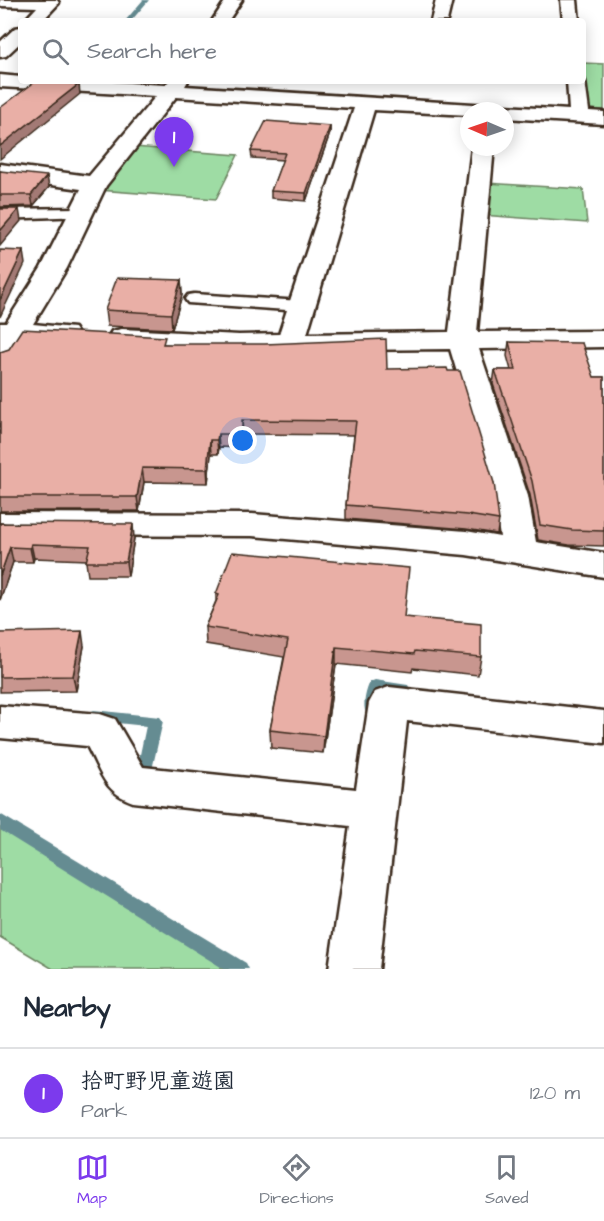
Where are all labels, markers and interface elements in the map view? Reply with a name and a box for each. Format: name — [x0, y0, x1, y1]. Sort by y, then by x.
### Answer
search box — [18, 18, 586, 84]
icon: search — [39, 35, 72, 68]
text: Search here — [87, 36, 217, 67]
north arrow — [460, 102, 514, 156]
pin: 1 — [154, 118, 194, 167]
your location — [228, 426, 257, 455]
text: Nearby — [24, 990, 111, 1026]
text: 拾町野児童遊園 — [81, 1066, 235, 1097]
text: 1 — [42, 1079, 45, 1107]
text: 120 m — [530, 1079, 580, 1107]
text: Park — [81, 1097, 127, 1125]
tab: Map — [76, 1151, 109, 1209]
tab: Directions — [260, 1151, 334, 1209]
tab: Saved — [485, 1151, 528, 1209]

